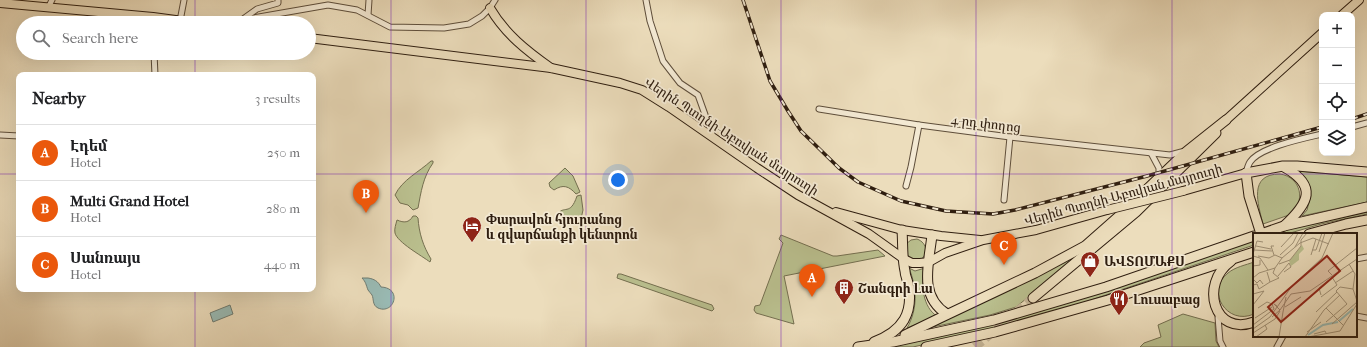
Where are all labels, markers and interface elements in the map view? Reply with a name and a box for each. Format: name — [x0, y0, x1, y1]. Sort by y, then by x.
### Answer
map controls — [1319, 12, 1355, 156]
button: + — [1319, 12, 1355, 48]
search box — [16, 16, 316, 60]
icon: search — [30, 27, 52, 49]
text: Search here — [62, 29, 138, 47]
button: − — [1319, 48, 1355, 84]
street label: Վերին Պտղնի-Աբովյան մայրուղի — [641, 74, 822, 200]
button: locate — [1319, 84, 1355, 120]
text: Nearby — [32, 88, 86, 108]
text: 3 results — [255, 91, 300, 106]
street label: 4-րդ փողոց — [950, 112, 1022, 136]
button: layers — [1319, 120, 1355, 156]
text: Էդեմ — [70, 137, 107, 155]
text: A — [41, 145, 49, 160]
text: 250 m — [267, 145, 300, 160]
text: Hotel — [70, 155, 101, 170]
street label: Վերին Պտղնի-Աբովյան մայրուղի — [1022, 161, 1225, 229]
your location — [608, 170, 628, 190]
pin: B — [353, 180, 379, 213]
text: Multi Grand Hotel — [70, 192, 189, 210]
text: B — [41, 201, 49, 216]
text: 280 m — [266, 201, 300, 216]
text: Hotel — [70, 210, 101, 225]
place label: Փարավոն հյուրանոց և զվարճանքի կենտրոն — [486, 212, 638, 243]
hotel icon: Փարավոն հյուրանոց և զվարճանքի կենտրոն — [461, 215, 483, 243]
pin: C — [991, 232, 1017, 265]
inset map — [1253, 233, 1357, 337]
text: Սանռայս — [70, 249, 141, 267]
shop icon: ԱՎՏՈՄԱՔՍ — [1079, 250, 1101, 278]
place label: ԱՎՏՈՄԱՔՍ — [1104, 254, 1185, 269]
text: C — [41, 257, 49, 272]
text: 440 m — [264, 257, 300, 272]
pin: A — [799, 264, 825, 297]
text: Hotel — [70, 267, 101, 282]
building icon: Շանգրի Լա — [833, 277, 855, 305]
place label: Շանգրի Լա — [858, 281, 933, 297]
restaurant icon: Լուսաբաց — [1108, 288, 1130, 316]
place label: Լուսաբաց — [1133, 292, 1201, 308]

